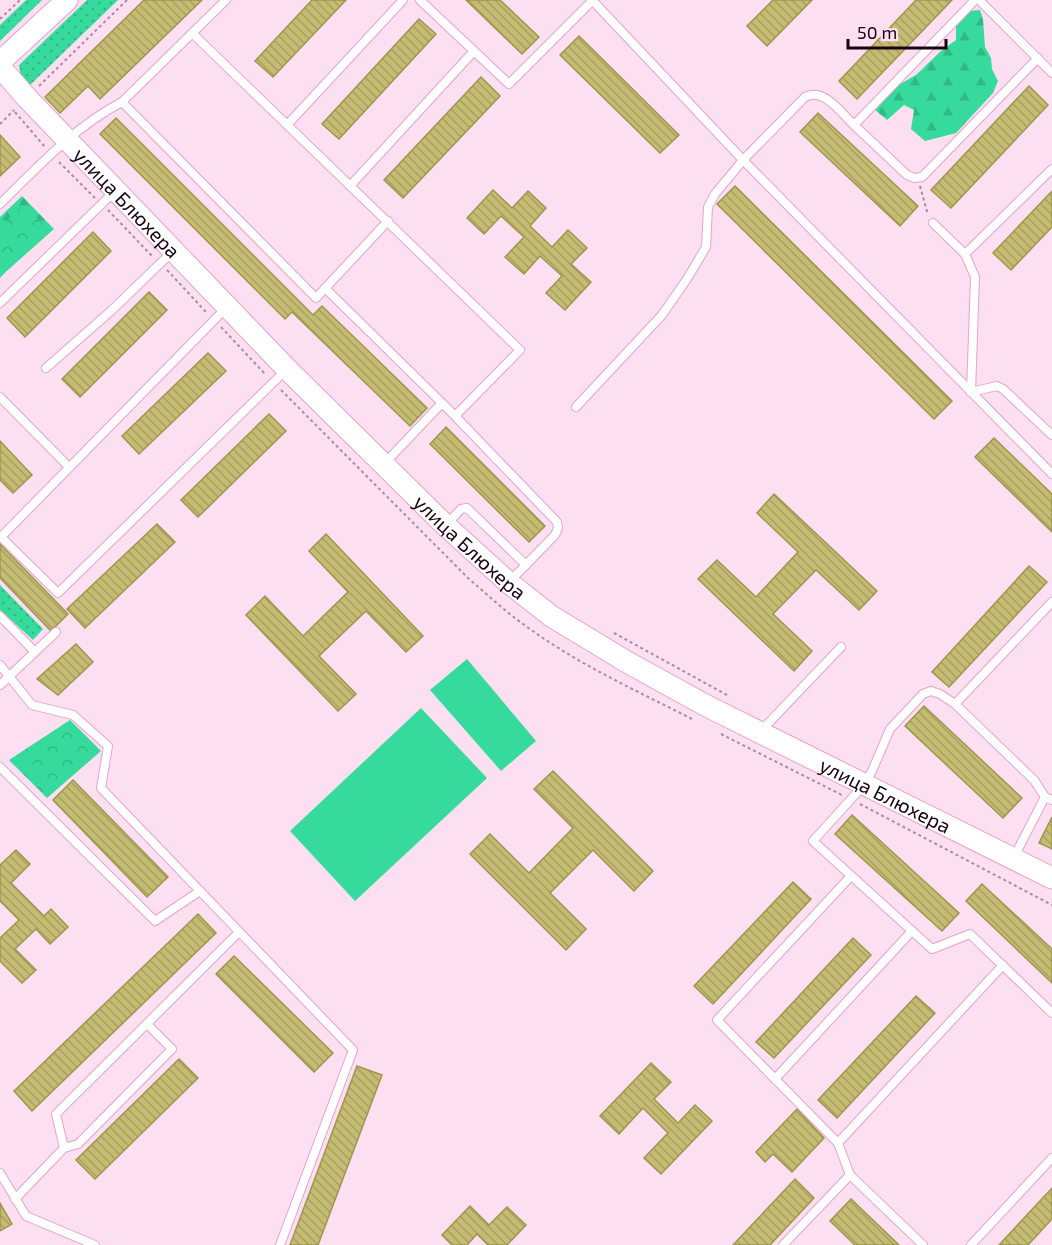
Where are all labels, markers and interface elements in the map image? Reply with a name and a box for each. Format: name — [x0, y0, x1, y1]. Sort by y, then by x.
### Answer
scale bar — [848, 12, 946, 50]
text: 50 m — [857, 21, 897, 43]
street label: улица Блюхера — [68, 142, 186, 263]
street label: улица Блюхера — [409, 489, 531, 604]
street label: улица Блюхера — [815, 752, 955, 838]

